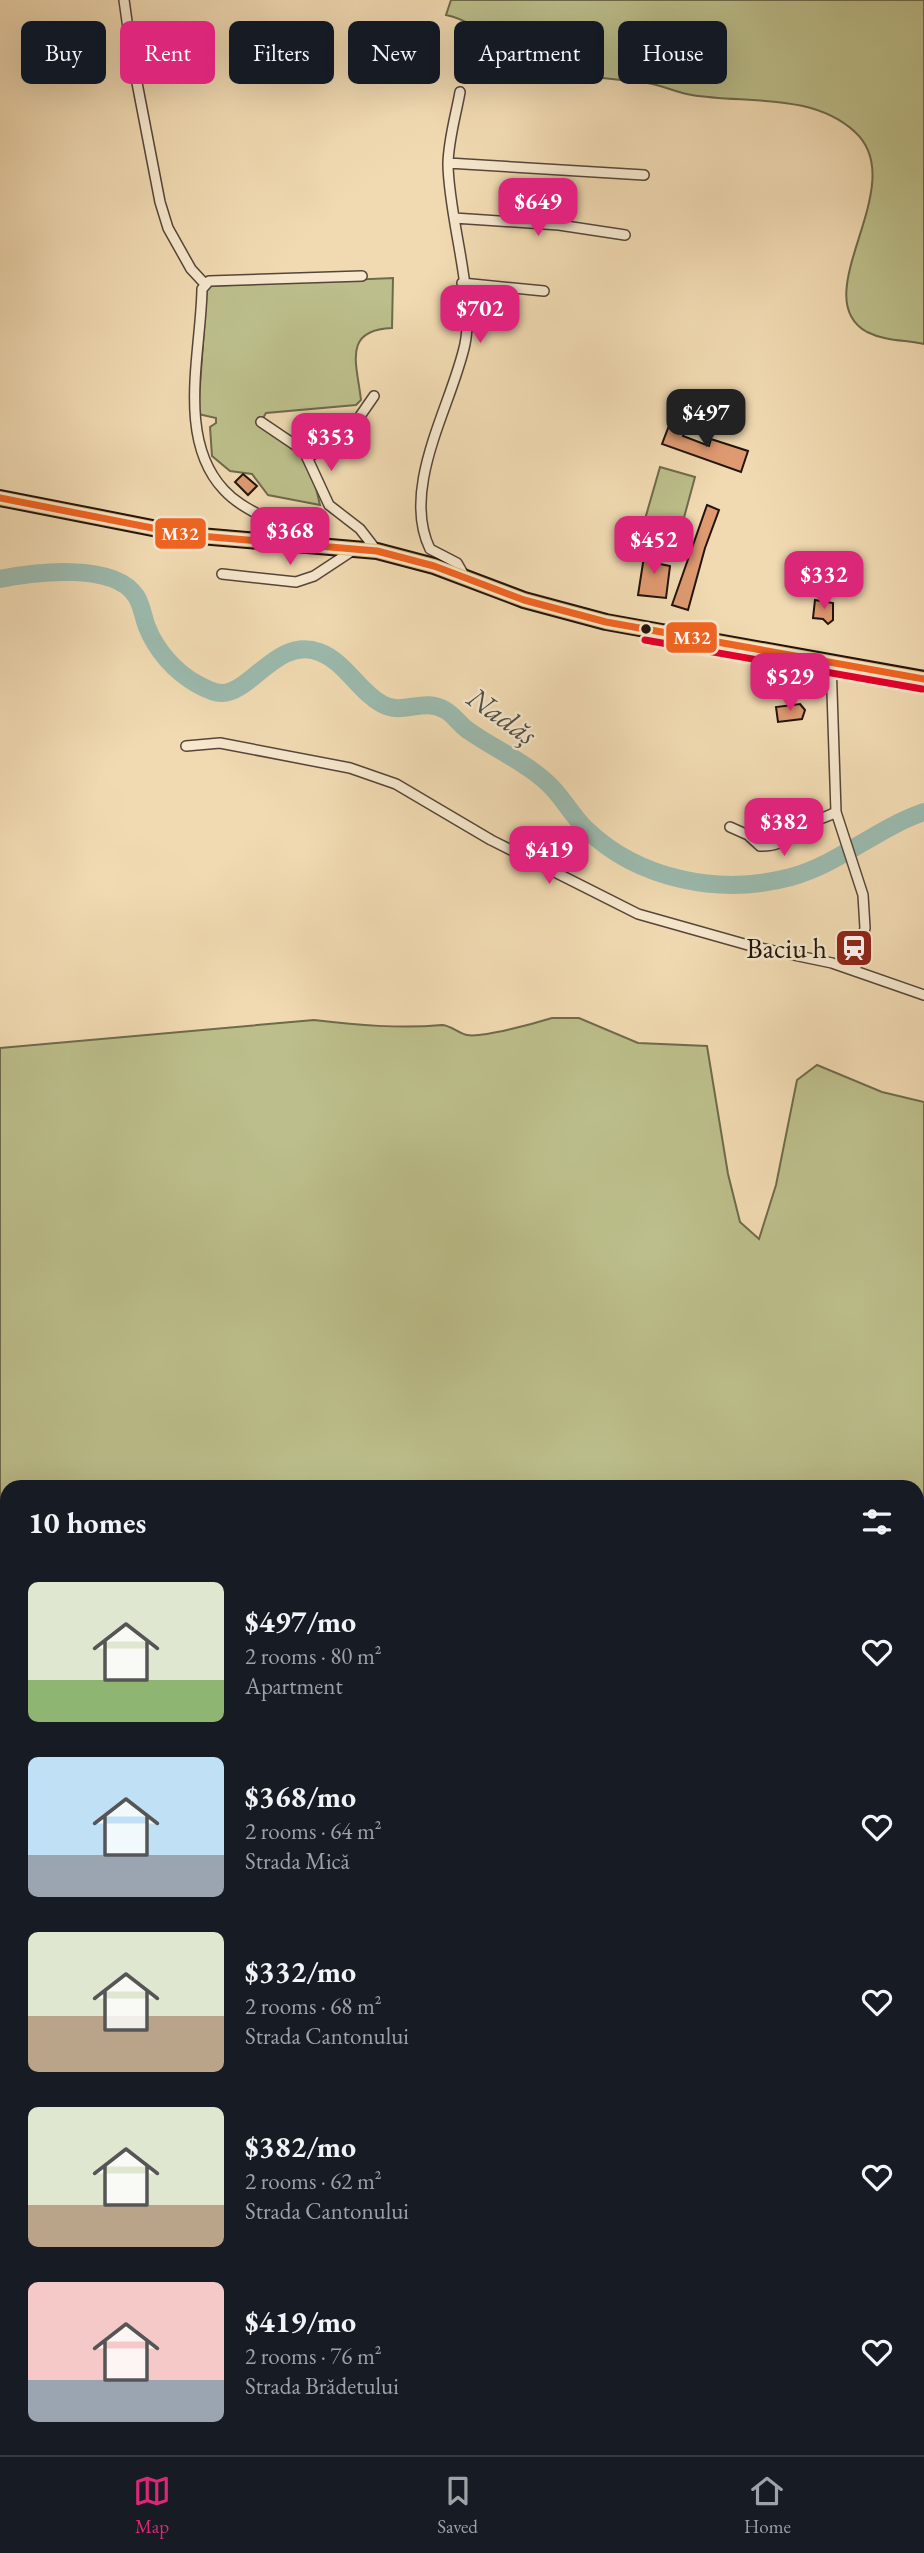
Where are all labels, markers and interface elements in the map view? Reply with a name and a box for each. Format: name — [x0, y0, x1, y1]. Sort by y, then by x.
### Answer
chip: Buy — [21, 21, 106, 84]
chip: Rent — [120, 21, 215, 84]
chip: Filters — [229, 21, 334, 84]
chip: New — [348, 21, 440, 84]
chip: Apartment — [454, 21, 604, 84]
chip: House — [618, 21, 727, 84]
pin: $649 — [497, 178, 579, 238]
text: $649 — [514, 186, 562, 216]
pin: $702 — [439, 286, 521, 345]
text: $702 — [456, 293, 504, 323]
pin: $497 — [665, 390, 747, 449]
text: $497 — [682, 397, 730, 427]
pin: $353 — [290, 414, 372, 473]
text: $353 — [307, 421, 355, 451]
pin: $368 — [249, 508, 331, 567]
text: $368 — [266, 515, 314, 545]
pin: $452 — [613, 516, 695, 576]
line badge: M32 — [154, 517, 207, 550]
text: M32 — [161, 521, 199, 546]
text: $452 — [630, 524, 678, 554]
pin: $332 — [783, 552, 865, 611]
text: $332 — [800, 559, 848, 589]
line badge: M32 — [665, 621, 718, 654]
unlabelled marker — [639, 622, 653, 636]
text: M32 — [673, 625, 711, 650]
pin: $529 — [749, 654, 831, 713]
text: $529 — [766, 661, 814, 691]
water label: Nadăș — [459, 677, 545, 754]
pin: $382 — [743, 798, 825, 858]
text: $382 — [760, 806, 808, 836]
pin: $419 — [508, 826, 590, 886]
text: $419 — [525, 834, 573, 864]
station icon: Baciu h — [833, 927, 875, 969]
place label: Baciu h — [746, 930, 827, 966]
text: 10 homes — [28, 1503, 146, 1542]
icon: filters — [858, 1503, 896, 1541]
text: $497/mo — [245, 1602, 356, 1641]
icon: home — [84, 1610, 168, 1694]
icon: heart — [858, 1633, 896, 1671]
text: 2 rooms · 80 m² — [245, 1641, 382, 1671]
text: Apartment — [245, 1671, 343, 1701]
text: $368/mo — [245, 1777, 356, 1816]
icon: home — [84, 1785, 168, 1869]
icon: heart — [858, 1808, 896, 1846]
text: 2 rooms · 64 m² — [245, 1816, 382, 1846]
text: Strada Mică — [245, 1846, 350, 1876]
text: $332/mo — [245, 1952, 356, 1991]
icon: home — [84, 1960, 168, 2044]
icon: heart — [858, 1983, 896, 2021]
text: 2 rooms · 68 m² — [245, 1991, 382, 2021]
text: Strada Cantonului — [245, 2021, 409, 2051]
text: $382/mo — [245, 2127, 356, 2166]
icon: home — [84, 2135, 168, 2219]
icon: heart — [858, 2158, 896, 2196]
text: 2 rooms · 62 m² — [245, 2166, 382, 2196]
text: Strada Cantonului — [245, 2196, 409, 2226]
text: $419/mo — [245, 2302, 356, 2341]
icon: home — [84, 2310, 168, 2394]
icon: heart — [858, 2333, 896, 2371]
text: 2 rooms · 76 m² — [245, 2341, 382, 2371]
text: Strada Brădetului — [245, 2371, 399, 2401]
tab: Map — [133, 2472, 171, 2539]
tab: Saved — [437, 2472, 478, 2539]
tab: Home — [744, 2472, 791, 2539]

